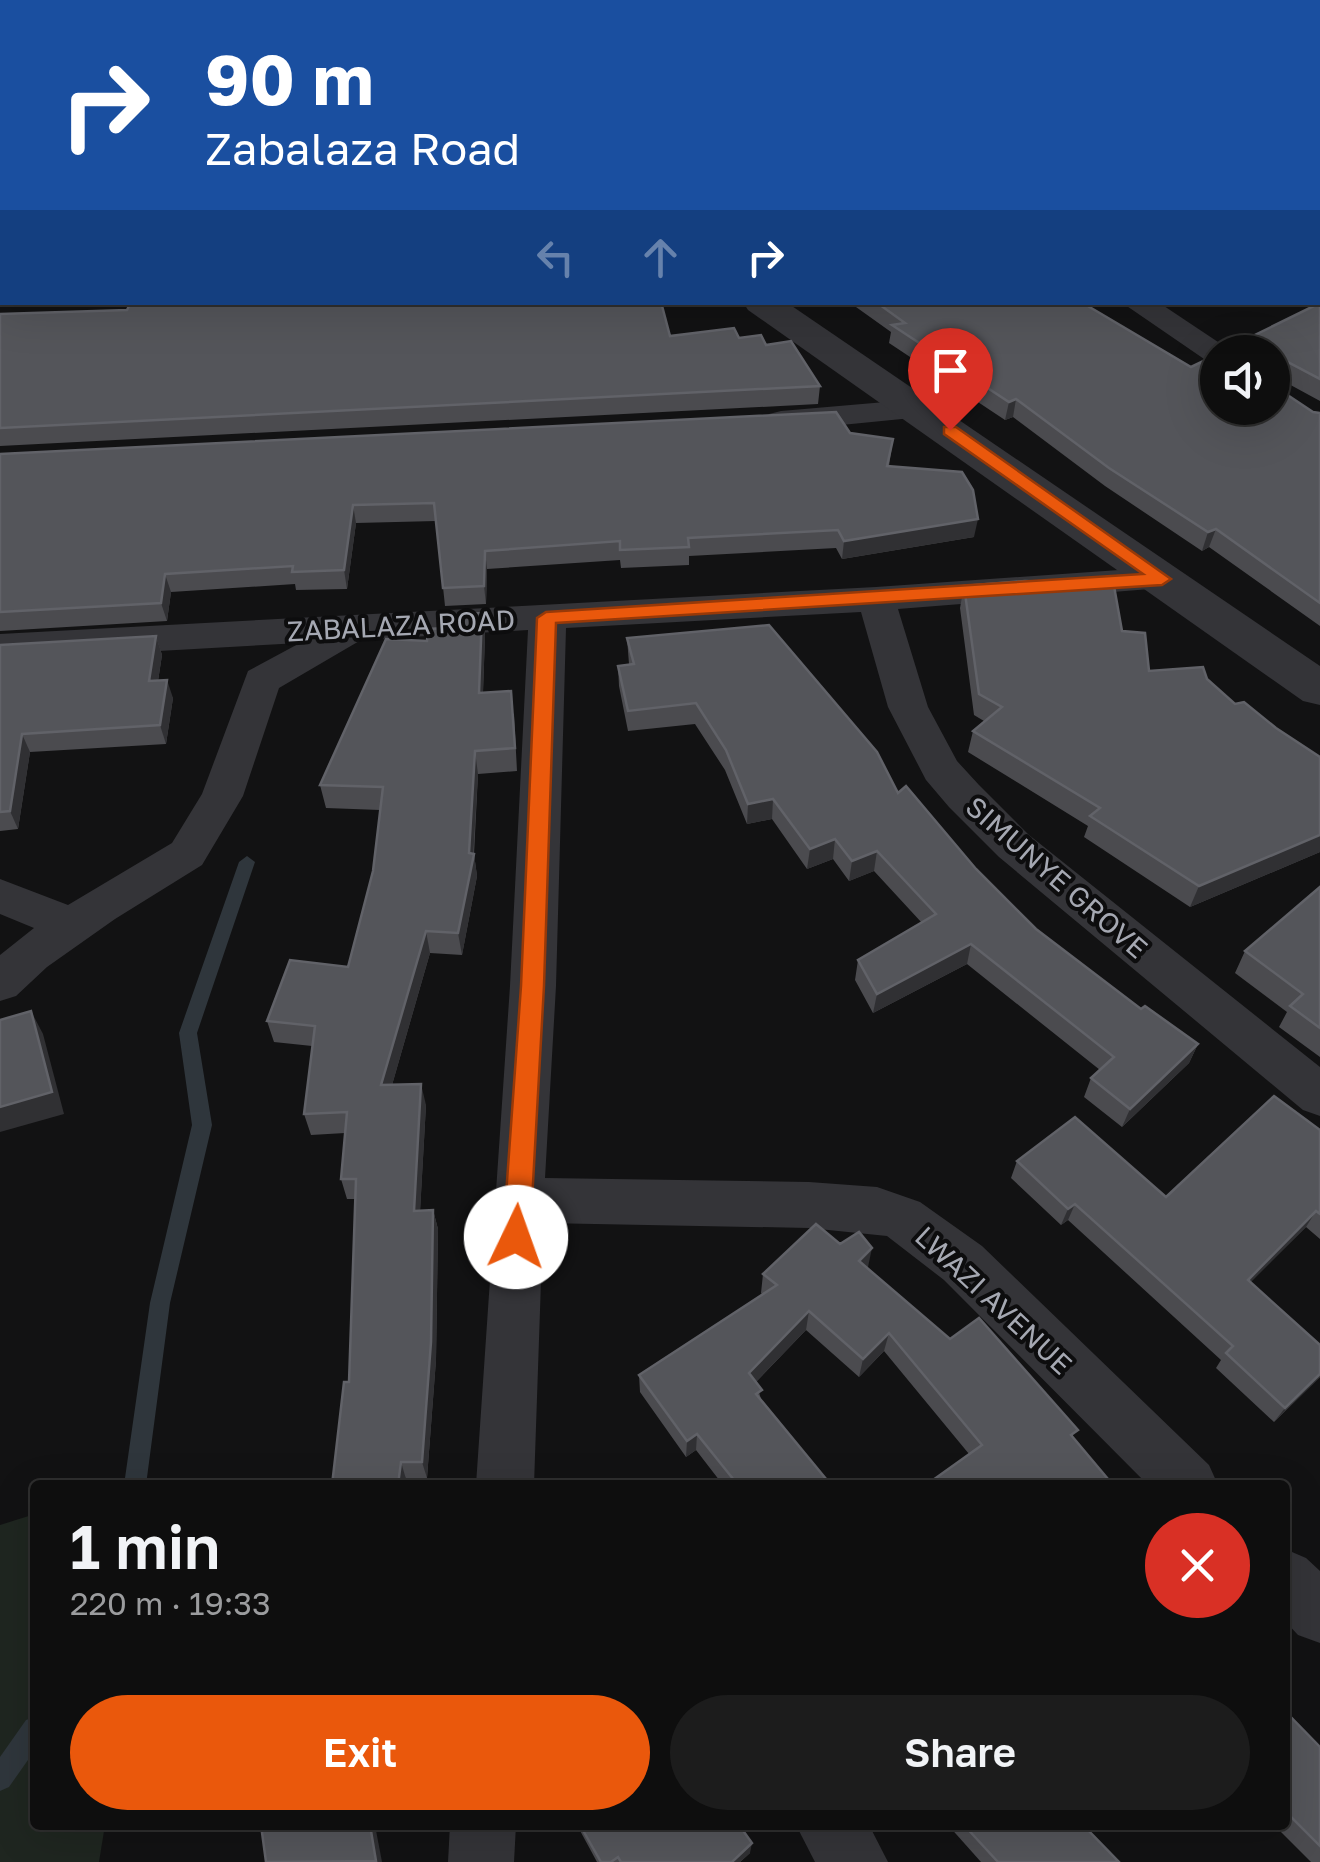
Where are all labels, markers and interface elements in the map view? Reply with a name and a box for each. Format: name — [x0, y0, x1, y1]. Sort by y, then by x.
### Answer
text: 90 m — [205, 36, 374, 120]
icon: right — [40, 40, 170, 170]
text: Zabalaza Road — [205, 121, 520, 175]
icon: left — [528, 230, 583, 285]
icon: ahead — [633, 230, 688, 285]
icon: right — [738, 230, 793, 285]
pin — [908, 328, 993, 431]
map controls — [1200, 335, 1290, 425]
button: sound — [1200, 335, 1290, 425]
icon: arrive — [923, 343, 978, 398]
street label: ZABALAZA ROAD — [286, 603, 516, 647]
street label: SIMUNYE GROVE — [960, 789, 1154, 965]
position arrow — [464, 1185, 568, 1289]
street label: LWAZI AVENUE — [909, 1219, 1079, 1381]
text: 1 min — [70, 1510, 220, 1582]
button: close — [1145, 1513, 1250, 1618]
text: 220 m · 19:33 — [70, 1584, 271, 1622]
button: Exit — [70, 1695, 650, 1810]
button: Share — [670, 1695, 1250, 1810]

